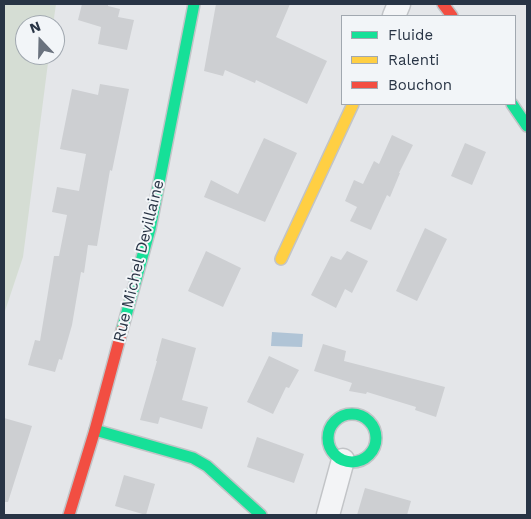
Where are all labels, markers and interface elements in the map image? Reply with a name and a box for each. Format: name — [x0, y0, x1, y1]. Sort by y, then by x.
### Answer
north arrow — [15, 15, 65, 65]
legend — [341, 15, 516, 105]
text: N — [27, 18, 43, 36]
text: Fluide — [388, 26, 433, 44]
text: Ralenti — [388, 51, 439, 69]
text: Bouchon — [388, 76, 452, 94]
street label: Rue Michel Devillaine — [110, 178, 168, 344]

